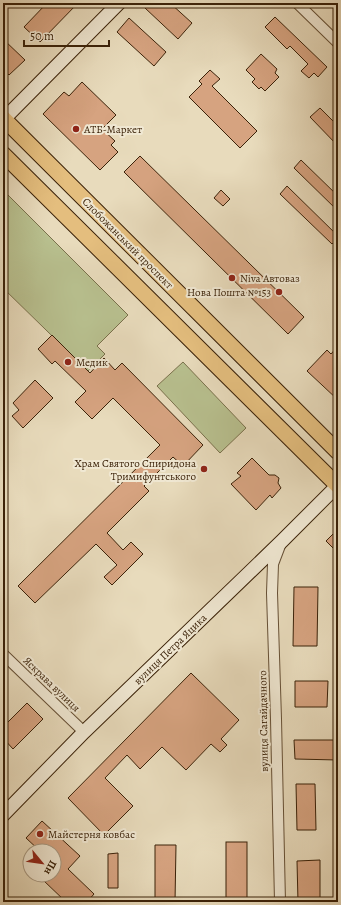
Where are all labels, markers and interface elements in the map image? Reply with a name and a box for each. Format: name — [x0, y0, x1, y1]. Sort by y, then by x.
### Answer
scale bar — [24, 22, 109, 48]
text: 50 m — [30, 28, 54, 44]
place label: АТБ-Маркет — [83, 122, 142, 137]
marker: АТБ-Маркет — [71, 124, 81, 134]
street label: Слобожанський проспект — [79, 195, 177, 292]
place label: Niva Автоваз — [240, 271, 300, 286]
marker: Niva Автоваз — [227, 273, 237, 283]
place label: Нова Пошта №153 — [187, 285, 271, 300]
marker: Нова Пошта №153 — [274, 287, 284, 297]
place label: Медик — [76, 355, 108, 370]
marker: Медик — [63, 357, 73, 367]
place label: Храм Святого Спиридона Тримифунтського — [75, 456, 197, 484]
marker: Храм Святого Спиридона Тримифунтського — [199, 464, 209, 474]
street label: вулиця Петра Яцика — [131, 610, 211, 688]
street label: Яскрава вулиця — [20, 653, 83, 715]
street label: вулиця Сагайдачного — [255, 670, 272, 772]
place label: Майстерня ковбас — [48, 827, 135, 842]
marker: Майстерня ковбас — [35, 829, 45, 839]
north arrow — [22, 843, 62, 883]
text: Пн — [40, 858, 60, 878]

